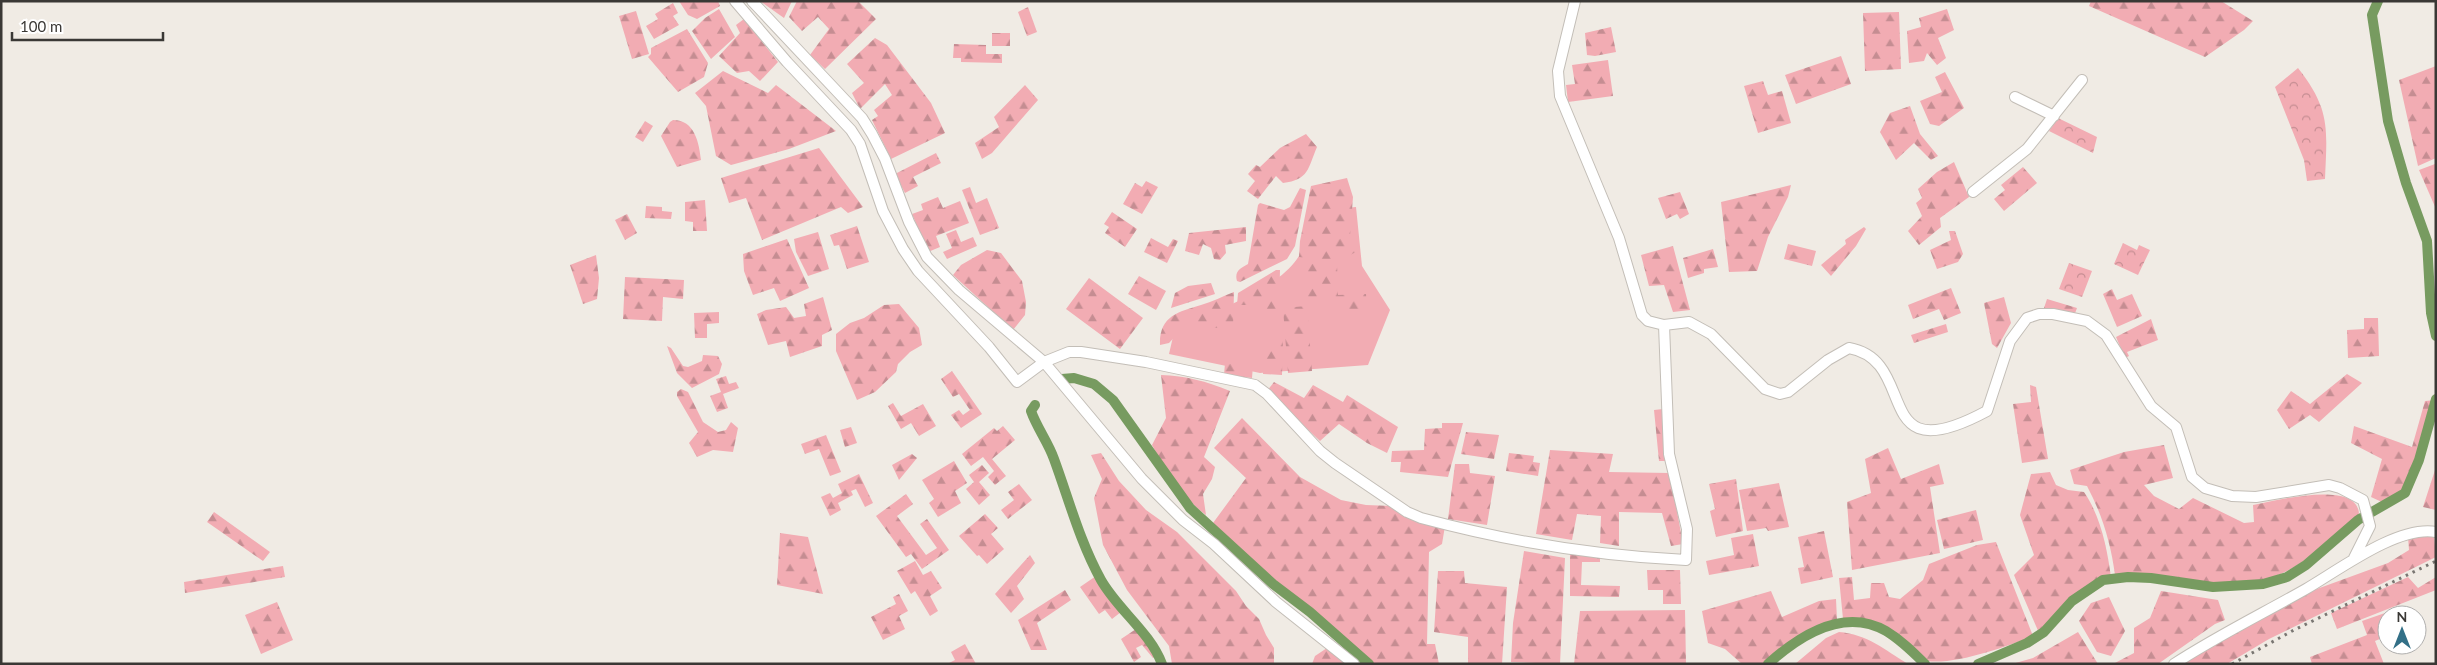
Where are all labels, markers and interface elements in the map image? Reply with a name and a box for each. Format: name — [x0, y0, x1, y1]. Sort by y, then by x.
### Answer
scale bar — [12, 10, 164, 42]
text: 100 m — [20, 17, 62, 35]
north arrow — [2377, 605, 2427, 655]
text: N — [2397, 608, 2407, 625]

